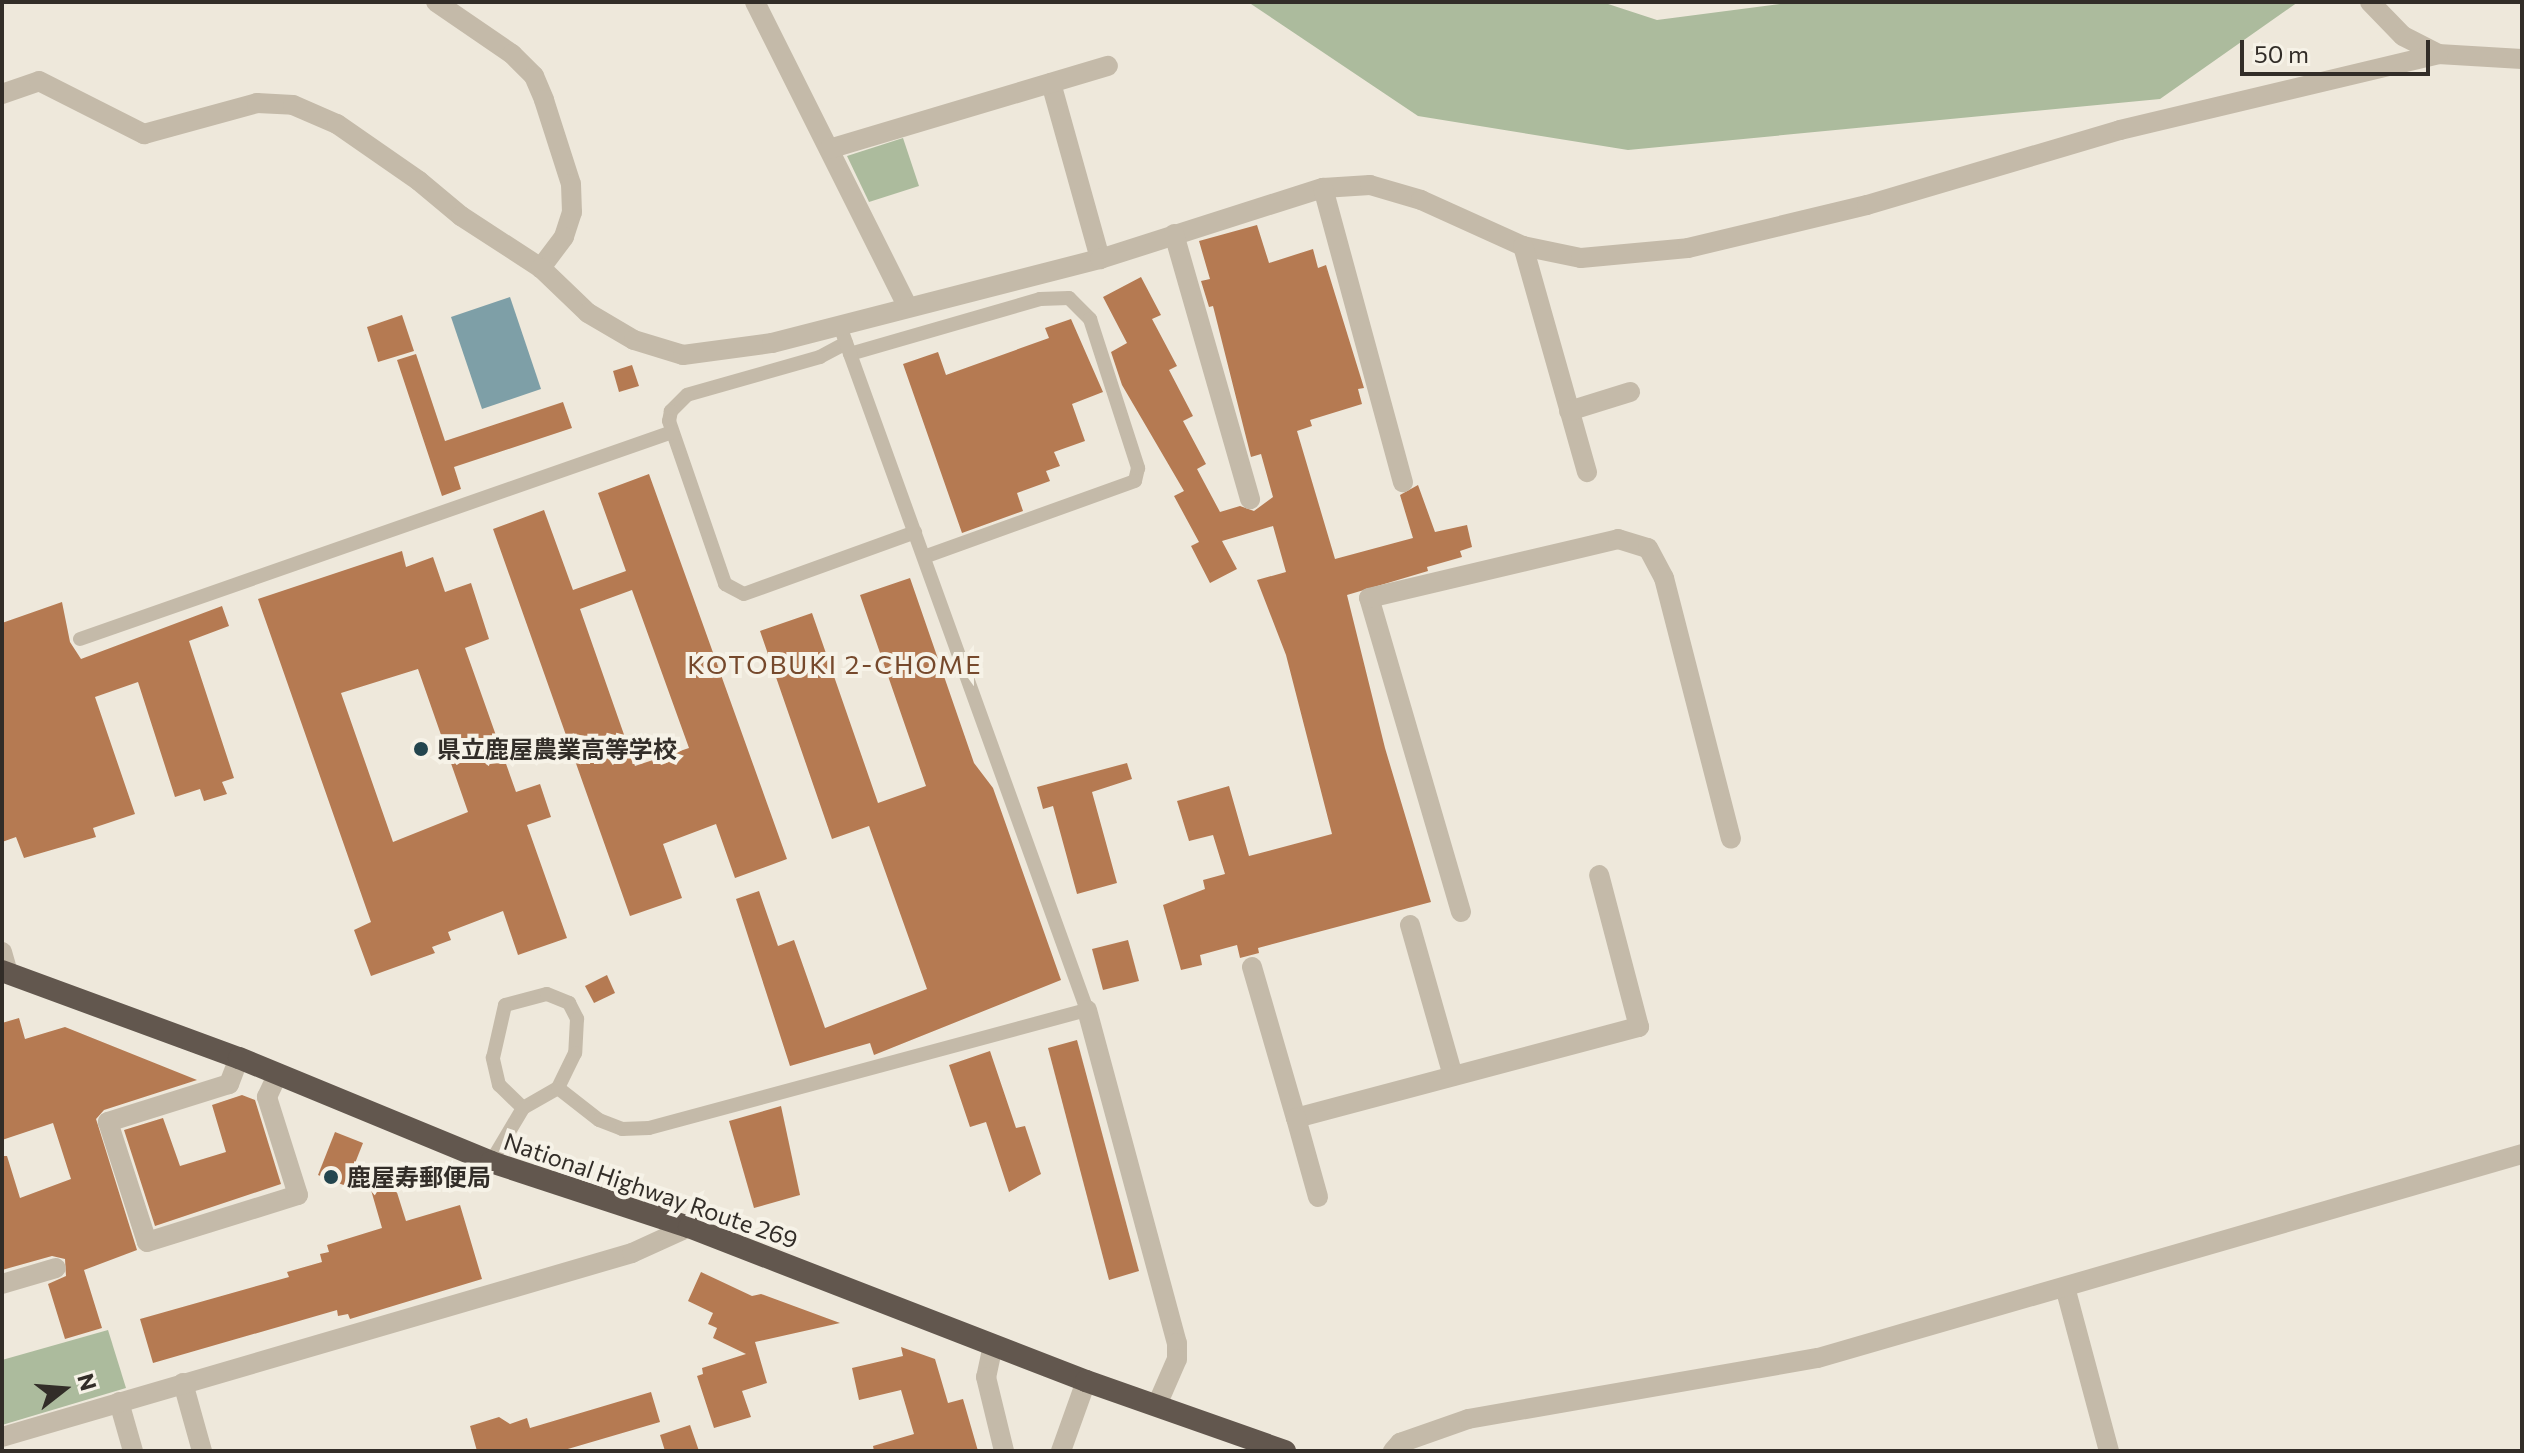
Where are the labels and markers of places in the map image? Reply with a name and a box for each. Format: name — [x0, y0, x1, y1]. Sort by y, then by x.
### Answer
place label: 県立鹿屋農業高等学校 — [437, 735, 677, 763]
marker: 県立鹿屋農業高等学校 — [412, 740, 430, 758]
place label: 鹿屋寿郵便局 — [347, 1163, 491, 1191]
marker: 鹿屋寿郵便局 — [322, 1168, 340, 1186]

